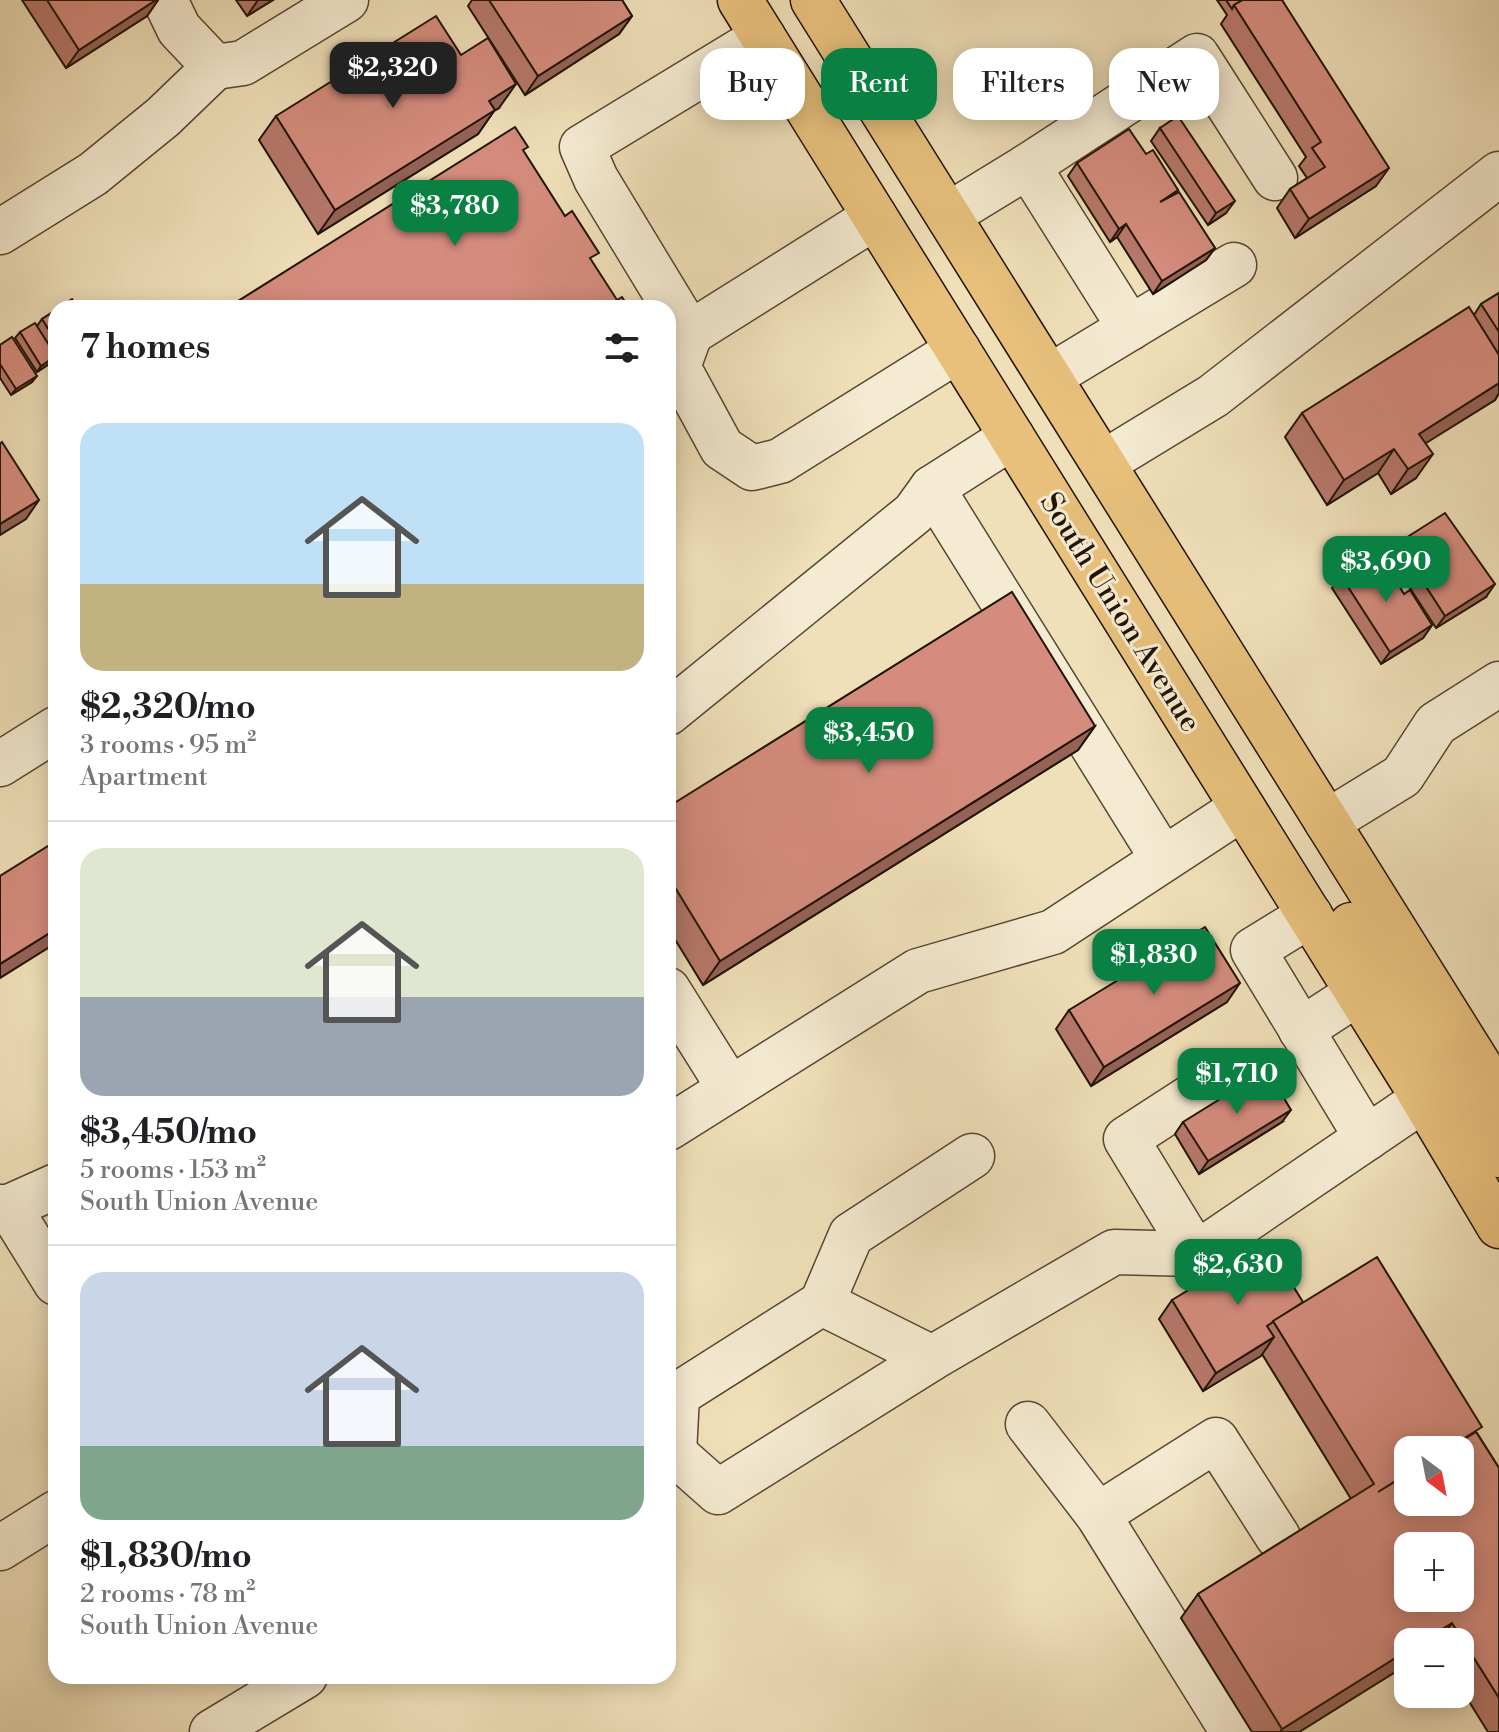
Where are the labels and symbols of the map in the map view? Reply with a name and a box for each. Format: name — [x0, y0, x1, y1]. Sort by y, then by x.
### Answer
pin: $2,320 — [328, 42, 458, 110]
pin: $3,780 — [390, 180, 520, 248]
street label: South Union Avenue — [1031, 486, 1209, 739]
pin: $3,690 — [1321, 536, 1451, 604]
pin: $3,450 — [804, 707, 934, 775]
pin: $1,830 — [1089, 929, 1219, 997]
pin: $1,710 — [1172, 1048, 1302, 1116]
pin: $2,630 — [1173, 1239, 1303, 1307]
north arrow — [1394, 1436, 1474, 1516]

